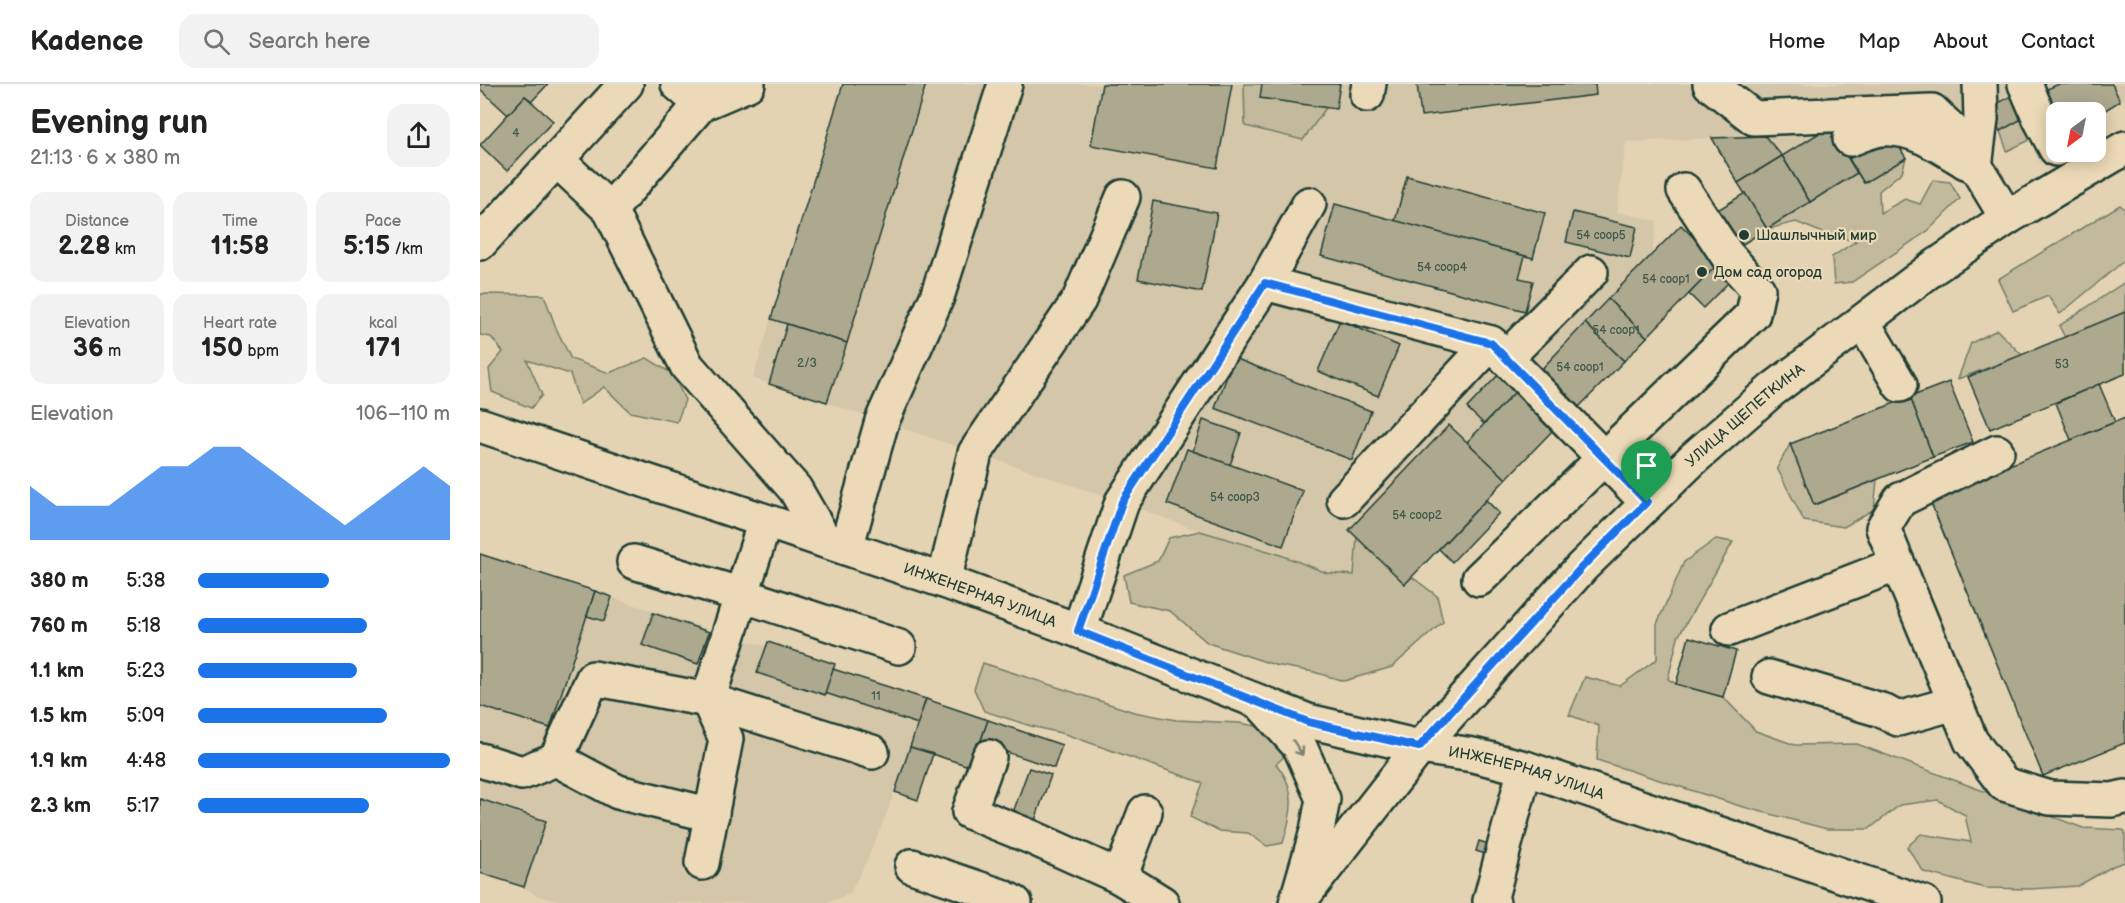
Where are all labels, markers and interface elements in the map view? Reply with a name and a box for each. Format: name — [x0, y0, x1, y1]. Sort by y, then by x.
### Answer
search box — [179, 14, 599, 68]
text: Kadence — [30, 25, 143, 58]
icon: search — [200, 25, 233, 58]
text: Search here — [248, 28, 370, 55]
text: Home — [1768, 29, 1825, 54]
text: Map — [1858, 29, 1900, 54]
text: About — [1933, 29, 1988, 54]
text: Contact — [2021, 29, 2095, 54]
north arrow — [2046, 102, 2106, 162]
map controls — [2046, 102, 2106, 162]
text: Evening run — [30, 103, 208, 143]
button: share — [387, 104, 450, 167]
house number: 4 — [512, 126, 520, 141]
text: 21:13 · 6 × 380 m — [30, 146, 180, 170]
text: Distance — [65, 212, 129, 231]
text: Time — [222, 212, 258, 231]
text: Pace — [365, 212, 401, 231]
place label: Шашлычный мир — [1756, 226, 1877, 245]
house number: 54 соор5 — [1576, 228, 1626, 243]
marker: Шашлычный мир — [1737, 228, 1751, 242]
text: 2.28 — [58, 231, 111, 262]
text: 11:58 — [211, 231, 269, 262]
text: 5:15 — [343, 231, 390, 262]
text: km — [111, 240, 136, 259]
text: /km — [390, 240, 423, 259]
house number: 54 соор4 — [1417, 260, 1468, 275]
place label: Дом сад огород — [1714, 263, 1822, 282]
marker: Дом сад огород — [1695, 265, 1709, 279]
house number: 54 соор1 — [1642, 272, 1690, 287]
text: Elevation — [64, 314, 130, 333]
text: Heart rate — [203, 314, 277, 333]
text: kcal — [369, 314, 397, 333]
house number: 54 соор1 — [1592, 323, 1640, 338]
text: 36 — [73, 333, 104, 364]
text: 150 — [201, 333, 243, 364]
text: 171 — [365, 333, 401, 364]
text: m — [104, 342, 121, 361]
text: bpm — [243, 342, 279, 361]
house number: 2/3 — [797, 356, 817, 371]
house number: 53 — [2055, 357, 2069, 372]
street label: УЛИЦА ЩЕПЕТКИНА — [1682, 359, 1809, 471]
house number: 54 соор1 — [1556, 360, 1604, 375]
text: Elevation — [30, 402, 113, 426]
text: 106–110 m — [356, 402, 450, 426]
pin — [1621, 440, 1672, 502]
icon: arrive — [1630, 449, 1663, 482]
house number: 54 соор3 — [1210, 490, 1260, 505]
house number: 54 соор2 — [1392, 508, 1442, 523]
street label: ИНЖЕНЕРНАЯ УЛИЦА — [901, 559, 1060, 632]
text: 380 m — [30, 569, 89, 593]
text: 5:38 — [126, 569, 165, 593]
text: 760 m — [30, 614, 88, 638]
text: 5:18 — [126, 614, 161, 638]
text: 1.1 km — [30, 659, 84, 683]
text: 5:23 — [126, 659, 165, 683]
house number: 11 — [871, 689, 881, 704]
text: 1.5 km — [30, 704, 87, 728]
text: 5:09 — [126, 704, 165, 728]
one-way arrow — [1293, 739, 1305, 756]
street label: ИНЖЕНЕРНАЯ УЛИЦА — [1447, 742, 1607, 804]
text: 1.9 km — [30, 749, 87, 773]
text: 4:48 — [126, 749, 166, 773]
text: 2.3 km — [30, 794, 91, 818]
text: 5:17 — [126, 794, 159, 818]

